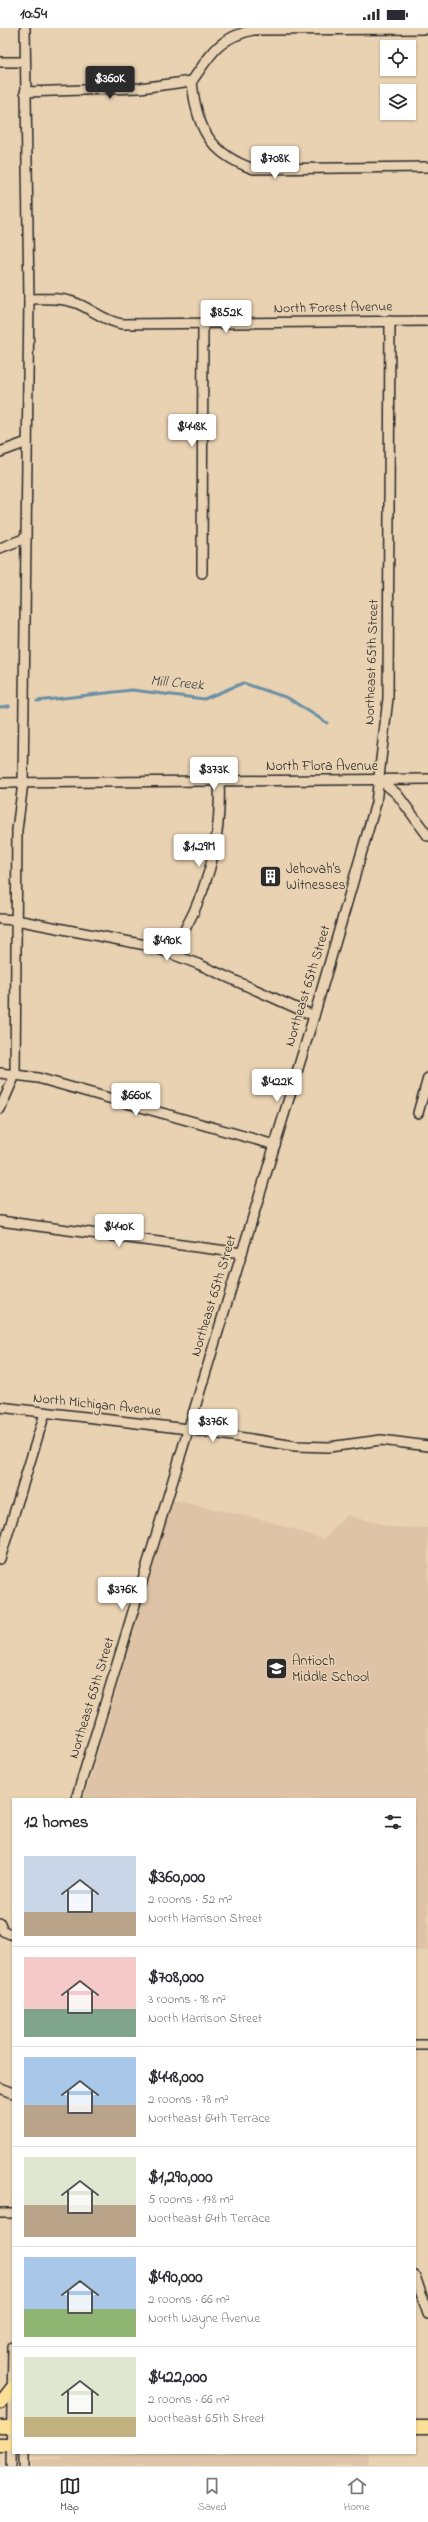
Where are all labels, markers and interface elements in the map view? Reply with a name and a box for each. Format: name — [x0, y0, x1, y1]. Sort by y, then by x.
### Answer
text: 10:54 — [20, 3, 47, 25]
map controls — [380, 40, 416, 120]
button: locate — [380, 40, 416, 76]
pin: $360K — [82, 66, 138, 100]
text: $360K — [95, 69, 125, 88]
button: layers — [380, 84, 416, 120]
pin: $708K — [247, 146, 303, 180]
text: $708K — [260, 149, 290, 168]
street label: North Forest Avenue — [273, 296, 393, 320]
pin: $852K — [198, 300, 254, 334]
text: $852K — [210, 303, 242, 322]
pin: $448K — [164, 414, 220, 448]
text: $448K — [177, 417, 207, 436]
street label: Northeast 65th Street — [359, 598, 385, 725]
water label: Mill Creek — [149, 670, 206, 696]
street label: North Flora Avenue — [266, 756, 379, 777]
pin: $373K — [186, 757, 242, 791]
text: $373K — [199, 760, 229, 779]
pin: $1.29M — [166, 834, 232, 868]
text: $1.29M — [183, 837, 215, 856]
place label: Jehovah's Witnesses — [286, 859, 346, 896]
building icon: Jehovah's Witnesses — [258, 864, 284, 890]
street label: Northeast 65th Street — [280, 922, 337, 1049]
pin: $490K — [139, 928, 195, 962]
text: $490K — [152, 931, 182, 950]
pin: $422K — [249, 1069, 305, 1103]
text: $422K — [261, 1072, 293, 1091]
pin: $660K — [108, 1083, 164, 1117]
text: $660K — [120, 1086, 152, 1105]
pin: $440K — [91, 1214, 147, 1248]
text: $440K — [104, 1217, 134, 1236]
street label: Northeast 65th Street — [186, 1232, 243, 1359]
street label: North Michigan Avenue — [32, 1388, 163, 1423]
pin: $376K — [185, 1409, 241, 1443]
text: $376K — [198, 1412, 228, 1431]
pin: $376K — [94, 1577, 150, 1611]
text: $376K — [107, 1580, 137, 1599]
street label: Northeast 65th Street — [64, 1634, 121, 1761]
place label: Antioch Middle School — [292, 1651, 369, 1688]
school or university icon: Antioch Middle School — [263, 1656, 289, 1682]
text: 12 homes — [24, 1810, 88, 1835]
icon: filters — [382, 1811, 404, 1833]
text: $360,000 — [148, 1865, 205, 1890]
icon: home — [56, 1872, 104, 1920]
text: 2 rooms · 52 m² — [148, 1890, 232, 1909]
text: North Harrison Street — [148, 1909, 262, 1928]
text: $708,000 — [148, 1965, 204, 1990]
icon: home — [56, 1973, 104, 2021]
text: 3 rooms · 98 m² — [148, 1990, 226, 2009]
text: North Harrison Street — [148, 2009, 262, 2028]
text: $448,000 — [148, 2065, 204, 2090]
icon: home — [56, 2073, 104, 2121]
text: 2 rooms · 78 m² — [148, 2090, 229, 2109]
text: Northeast 64th Terrace — [148, 2109, 270, 2128]
text: $1,290,000 — [148, 2165, 212, 2190]
icon: home — [56, 2173, 104, 2221]
text: 5 rooms · 178 m² — [148, 2190, 234, 2209]
text: Northeast 64th Terrace — [148, 2209, 270, 2228]
text: $490,000 — [148, 2265, 203, 2290]
icon: home — [56, 2273, 104, 2321]
text: 2 rooms · 66 m² — [148, 2290, 230, 2309]
text: North Wayne Avenue — [148, 2309, 260, 2328]
text: $422,000 — [148, 2365, 207, 2390]
icon: home — [56, 2373, 104, 2421]
text: 2 rooms · 66 m² — [148, 2390, 230, 2409]
text: Northeast 65th Street — [148, 2409, 265, 2428]
tab: Map — [59, 2475, 81, 2515]
tab: Saved — [198, 2475, 227, 2515]
tab: Home — [344, 2475, 369, 2515]

